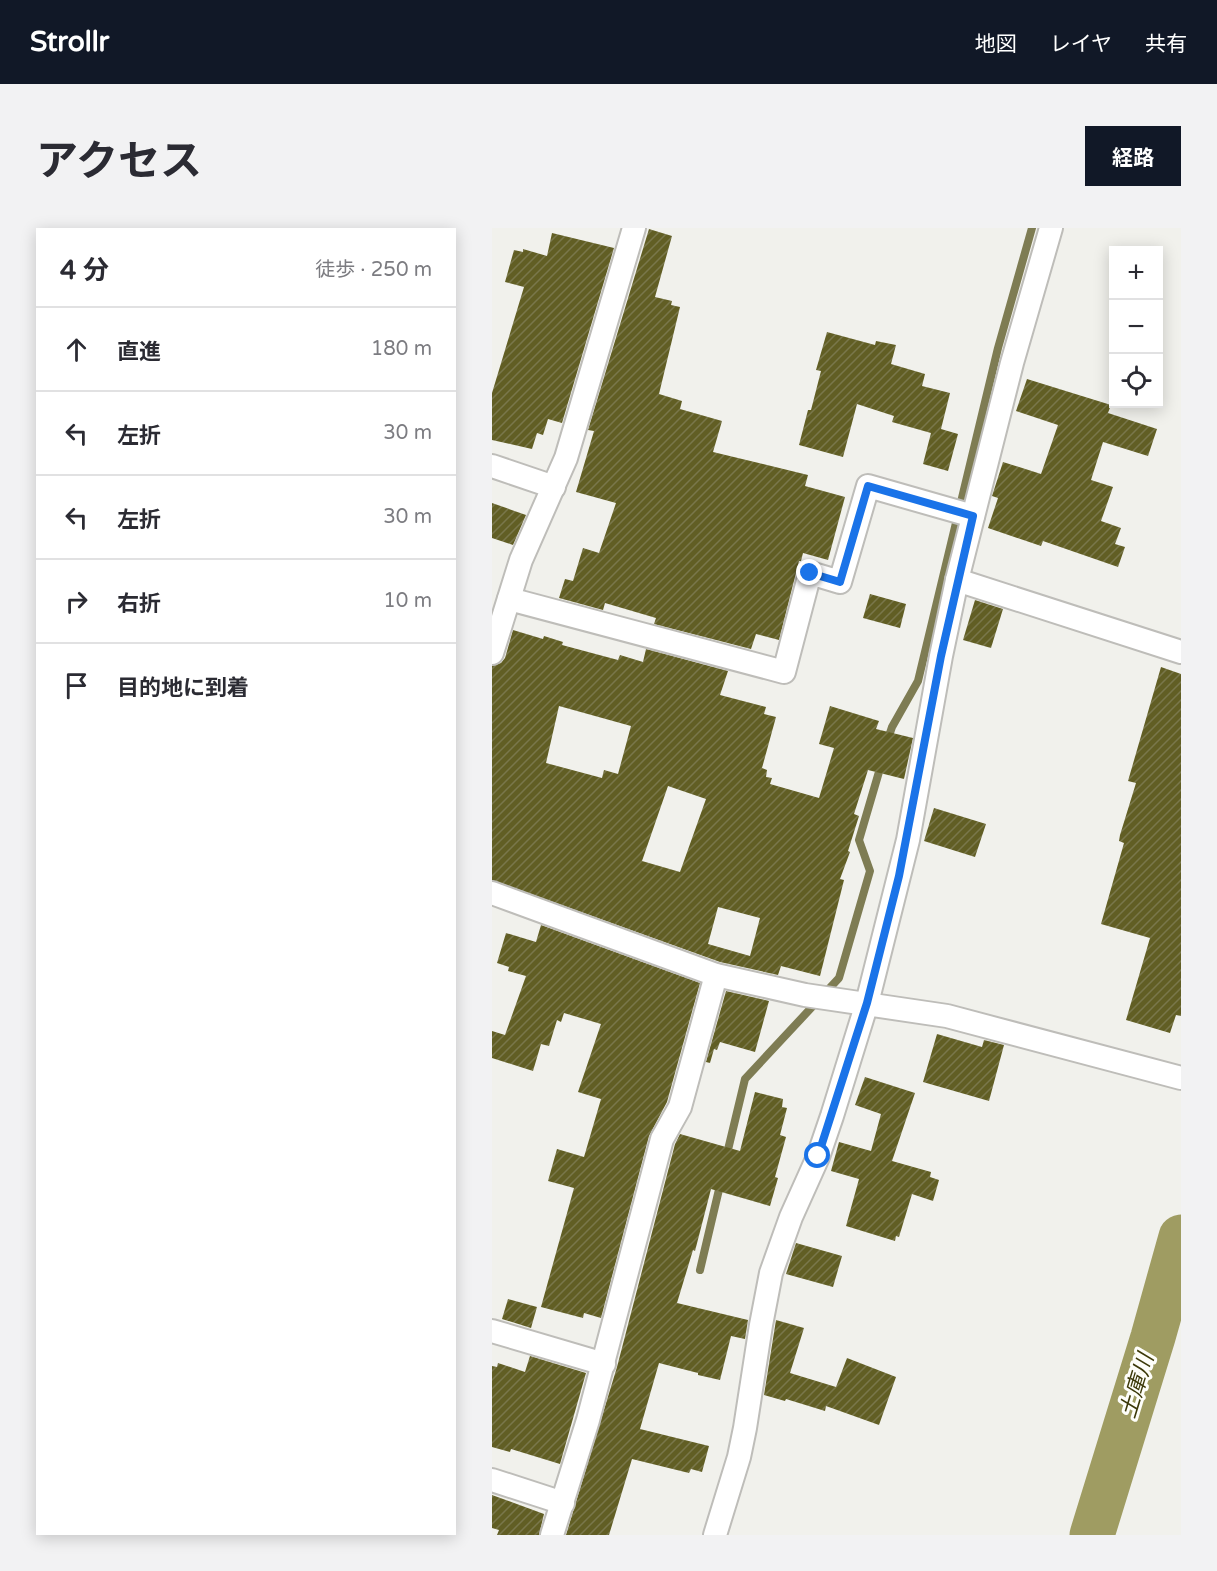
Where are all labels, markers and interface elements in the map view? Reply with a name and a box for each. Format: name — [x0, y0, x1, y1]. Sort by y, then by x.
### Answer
text: Strollr — [30, 25, 109, 59]
text: 地図 — [975, 32, 1017, 57]
text: レイヤ — [1050, 32, 1112, 57]
text: 共有 — [1145, 32, 1187, 57]
button: 経路 — [1085, 126, 1181, 186]
text: アクセス — [36, 136, 202, 187]
map controls — [1109, 246, 1163, 408]
button: + — [1109, 246, 1163, 300]
text: 4 分 — [60, 255, 109, 286]
text: 徒歩 · 250 m — [315, 258, 432, 282]
button: − — [1109, 300, 1163, 354]
icon: ahead — [60, 333, 93, 366]
text: 180 m — [371, 337, 432, 361]
text: 直進 — [117, 339, 161, 365]
button: locate — [1109, 354, 1163, 408]
icon: left — [60, 417, 93, 450]
text: 30 m — [383, 421, 432, 445]
text: 左折 — [117, 423, 161, 449]
icon: left — [60, 501, 93, 534]
text: 30 m — [383, 505, 432, 529]
text: 左折 — [117, 507, 161, 533]
route end — [796, 559, 822, 585]
icon: right — [60, 585, 93, 618]
text: 10 m — [383, 589, 432, 613]
text: 右折 — [117, 591, 161, 617]
icon: arrive — [60, 669, 93, 702]
text: 目的地に到着 — [117, 675, 249, 701]
route start — [804, 1142, 830, 1168]
water label: 土庫川 — [1115, 1349, 1160, 1421]

